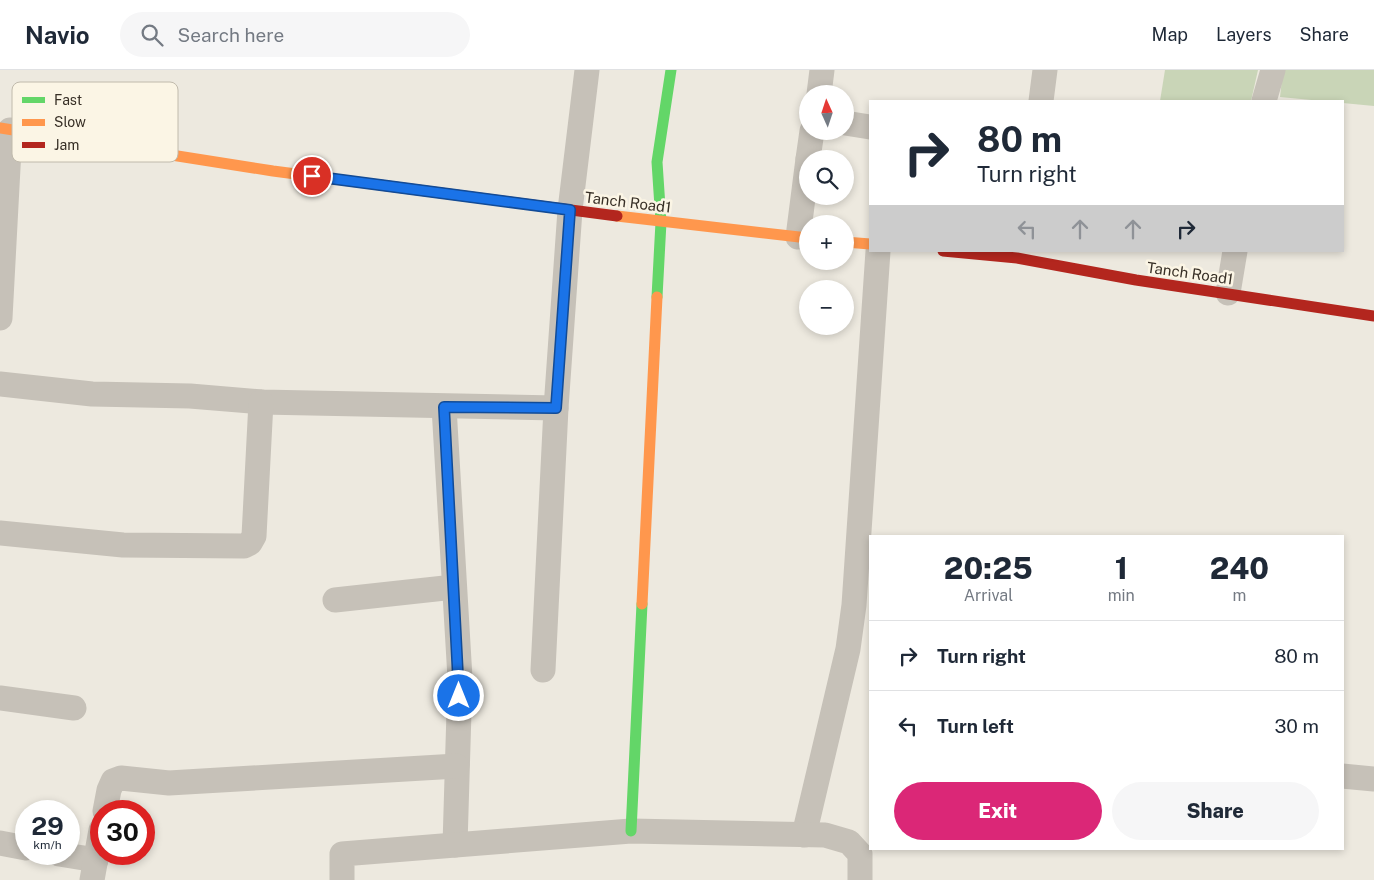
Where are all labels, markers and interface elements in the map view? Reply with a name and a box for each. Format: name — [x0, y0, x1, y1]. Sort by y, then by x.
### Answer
search box — [120, 12, 470, 57]
text: Navio — [25, 21, 90, 49]
icon: search — [138, 21, 166, 49]
text: Search here — [178, 24, 284, 46]
text: Map — [1152, 24, 1188, 45]
text: Layers — [1216, 24, 1272, 45]
text: Share — [1300, 24, 1349, 45]
legend — [12, 82, 178, 162]
north arrow — [799, 85, 854, 140]
map controls — [799, 85, 854, 335]
text: Fast — [54, 92, 82, 108]
text: Slow — [54, 114, 86, 130]
text: 80 m — [977, 119, 1062, 160]
icon: right — [894, 120, 959, 185]
text: Jam — [54, 137, 79, 153]
button: search — [799, 150, 854, 205]
pin — [291, 155, 333, 197]
text: Turn right — [977, 161, 1077, 187]
icon: arrive — [298, 162, 326, 190]
street label: Tanch Road1 — [584, 188, 672, 216]
button: + — [799, 215, 854, 270]
icon: left — [1013, 215, 1041, 243]
icon: ahead — [1066, 215, 1094, 243]
icon: ahead — [1119, 215, 1147, 243]
icon: right — [1172, 215, 1200, 243]
street label: Tanch Road1 — [1146, 259, 1234, 287]
button: − — [799, 280, 854, 335]
text: 20:25 — [944, 550, 1033, 586]
text: 1 — [1115, 550, 1128, 586]
text: 240 — [1210, 550, 1269, 586]
text: Arrival — [964, 586, 1013, 605]
text: min — [1108, 586, 1135, 605]
text: m — [1232, 586, 1246, 605]
icon: right — [894, 642, 922, 670]
text: Turn right — [937, 645, 1026, 667]
text: 80 m — [1274, 645, 1319, 667]
position arrow — [432, 669, 484, 721]
icon: left — [894, 712, 922, 740]
text: Turn left — [937, 715, 1014, 737]
text: 30 m — [1274, 715, 1319, 737]
button: Exit — [894, 782, 1102, 840]
button: Share — [1112, 782, 1319, 840]
speed limit sign: 30 — [90, 800, 155, 865]
text: 29 — [31, 811, 64, 841]
text: km/h — [33, 838, 62, 852]

